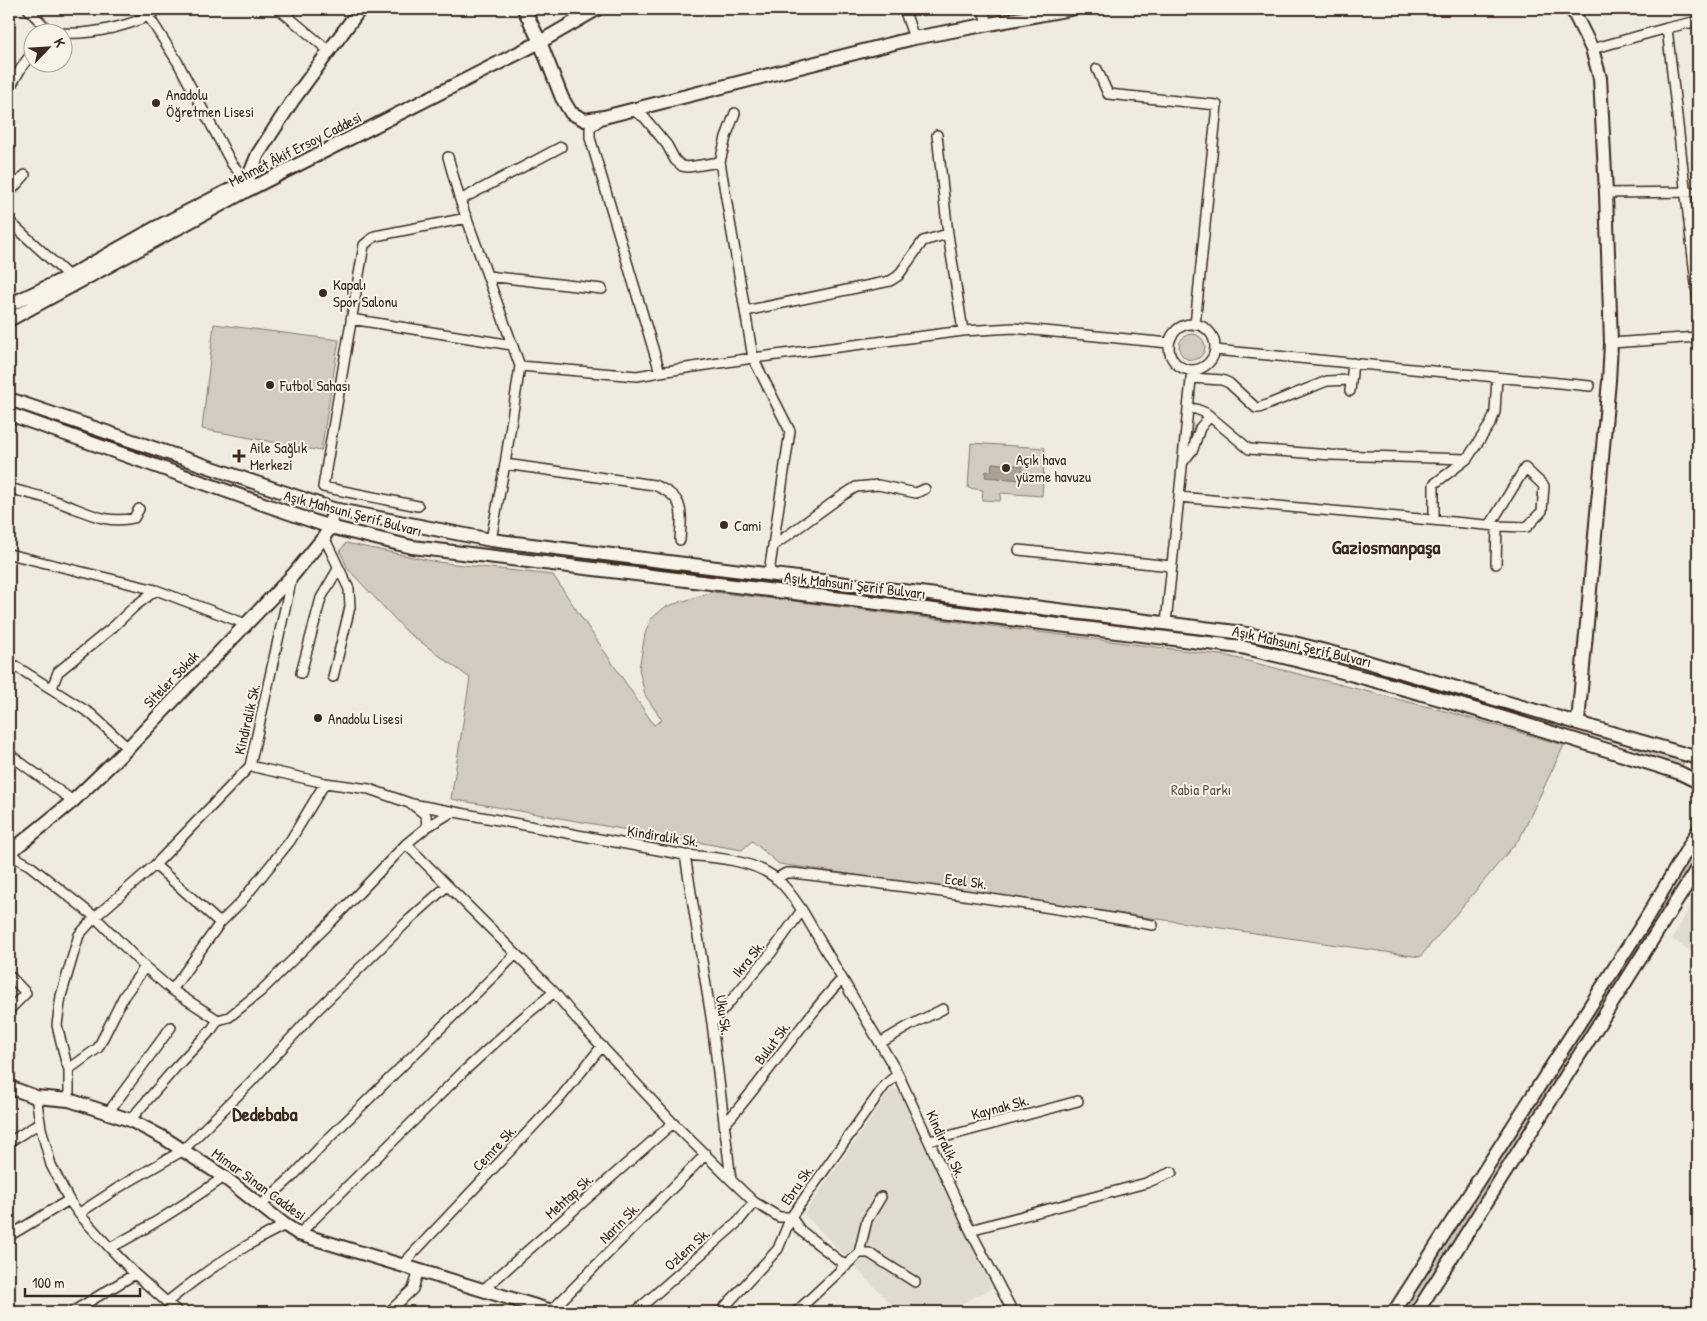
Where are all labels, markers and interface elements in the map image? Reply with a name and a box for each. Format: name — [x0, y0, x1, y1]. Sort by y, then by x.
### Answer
north arrow — [22, 22, 72, 72]
text: K — [50, 35, 71, 50]
place label: Anadolu Öğretmen Lisesi — [166, 84, 254, 122]
marker: Anadolu Öğretmen Lisesi — [150, 97, 162, 109]
street label: Mehmet Âkif Ersoy Caddesi — [225, 106, 365, 192]
place label: Kapalı Spor Salonu — [333, 274, 397, 312]
marker: Kapalı Spor Salonu — [317, 287, 329, 299]
place label: Futbol Sahası — [279, 375, 351, 396]
marker: Futbol Sahası — [264, 379, 276, 391]
place label: Aile Sağlık Merkezi — [250, 437, 307, 475]
marker: Aile Sağlık Merkezi — [232, 449, 246, 463]
place label: Açık hava yüzme havuzu — [1016, 449, 1091, 487]
marker: Açık hava yüzme havuzu — [1000, 462, 1012, 474]
street label: Aşık Mahsuni Şerif Bulvarı — [282, 484, 424, 542]
place label: Cami — [734, 515, 762, 536]
marker: Cami — [718, 519, 730, 531]
district label: Gaziosmanpaşa — [1332, 533, 1440, 561]
street label: Aşık Mahsuni Şerif Bulvarı — [783, 566, 927, 604]
street label: Aşık Mahsuni Şerif Bulvarı — [1230, 620, 1374, 672]
street label: Siteler Sokak — [138, 646, 204, 712]
street label: Kindiralik Sk. — [229, 681, 265, 757]
place label: Anadolu Lisesi — [328, 708, 403, 729]
marker: Anadolu Lisesi — [312, 712, 324, 724]
park label: Rabia Parkı — [1171, 779, 1231, 800]
street label: Kindiralik Sk. — [626, 820, 700, 852]
street label: Ecel Sk. — [944, 868, 988, 894]
street label: Ikra Sk. — [727, 936, 769, 982]
street label: Uku Sk. — [711, 994, 737, 1036]
street label: Bulut Sk. — [749, 1017, 795, 1069]
street label: Kaynak Sk. — [969, 1089, 1031, 1125]
district label: Dedebaba — [232, 1100, 298, 1127]
street label: Kindiralik Sk. — [921, 1107, 971, 1181]
street label: Cemre Sk. — [467, 1120, 521, 1176]
street label: Mimar Sinan Caddesi — [208, 1143, 310, 1225]
street label: Ebru Sk. — [776, 1161, 818, 1209]
street label: Mehtap Sk. — [540, 1169, 598, 1223]
street label: Narin Sk. — [594, 1198, 644, 1248]
street label: Ozlem Sk. — [660, 1223, 714, 1275]
scale bar — [25, 1266, 140, 1298]
text: 100 m — [32, 1272, 65, 1293]

